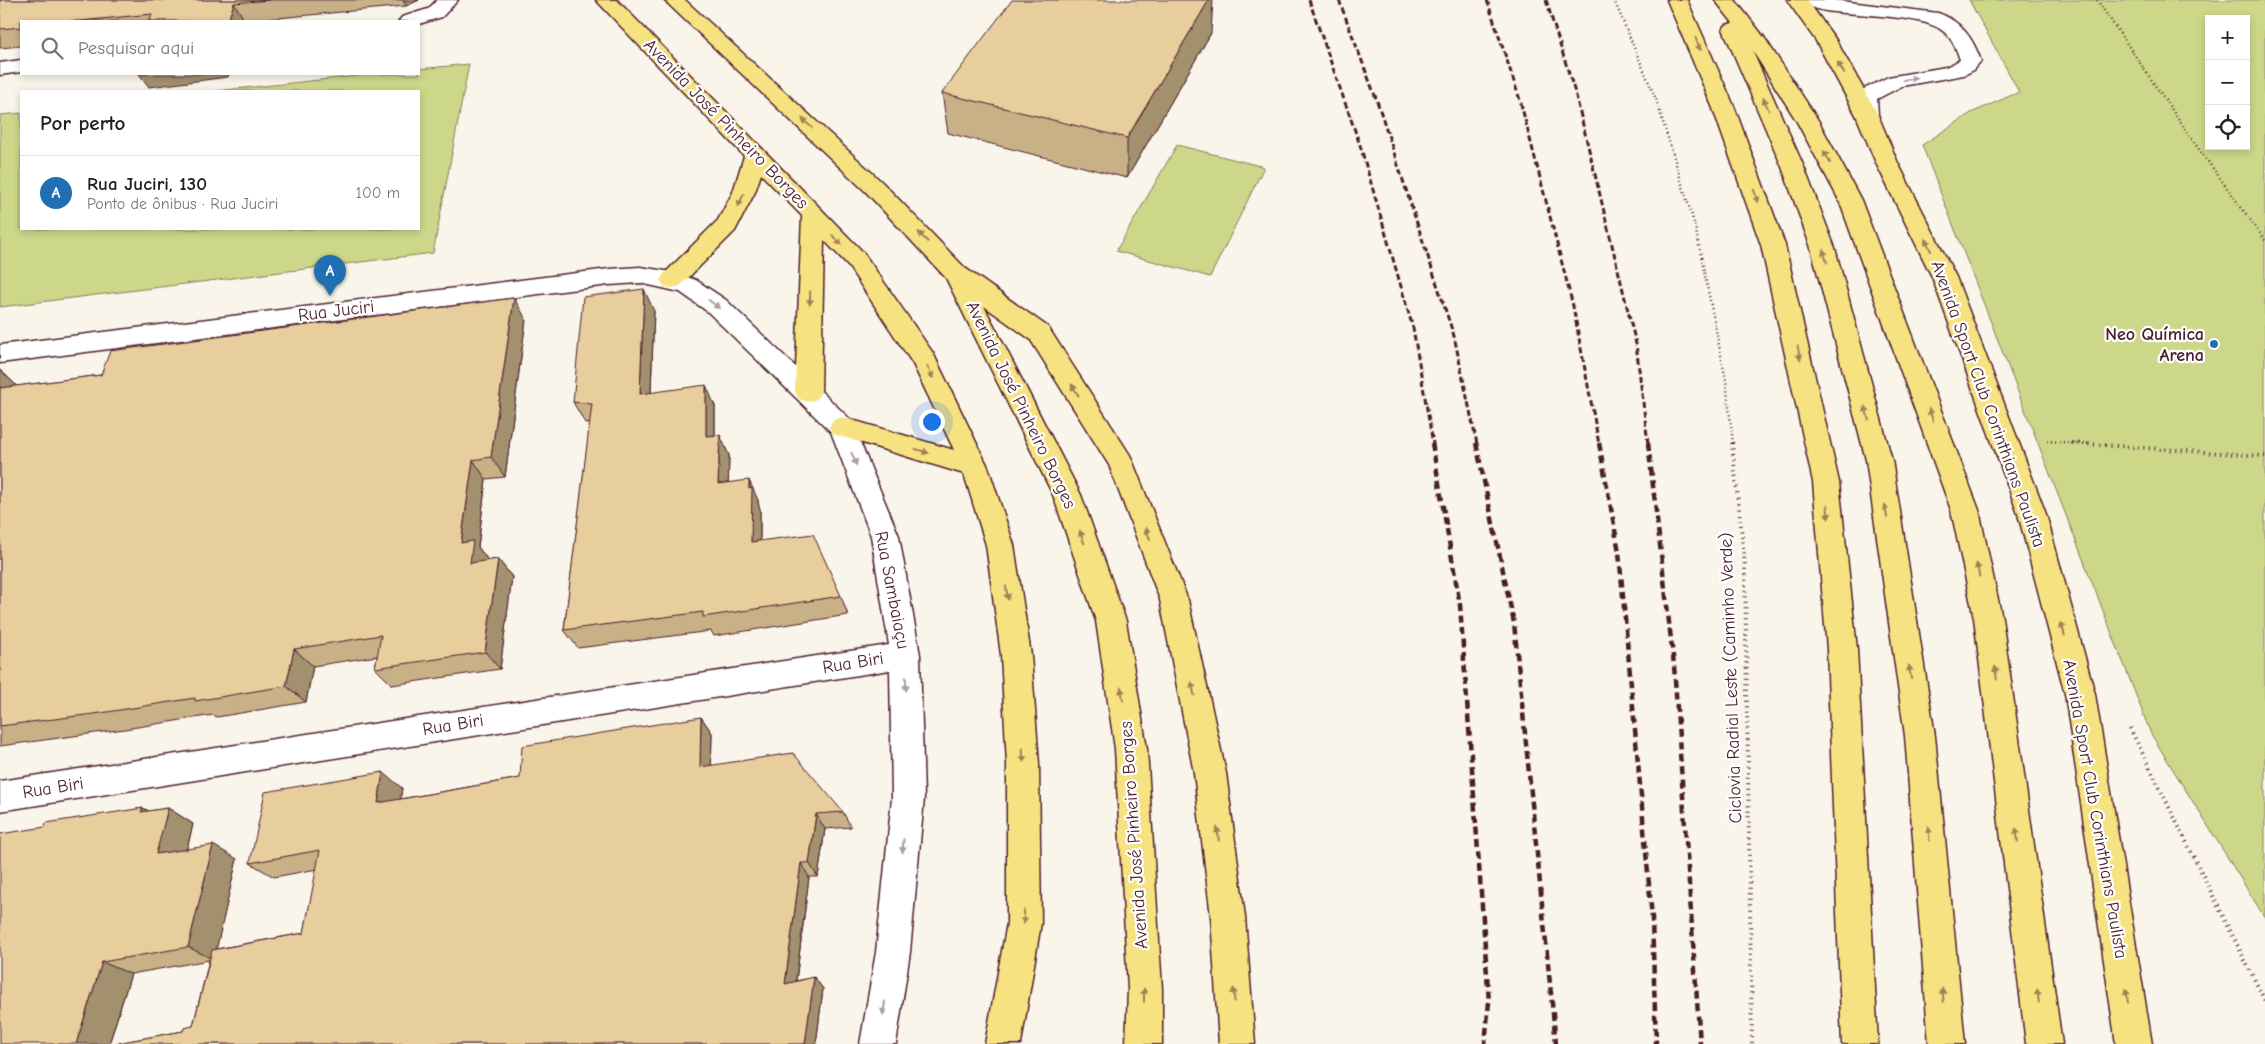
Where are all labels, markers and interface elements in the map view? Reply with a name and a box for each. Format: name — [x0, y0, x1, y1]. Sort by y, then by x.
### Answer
map controls — [2205, 15, 2250, 150]
button: + — [2205, 15, 2250, 60]
search box — [20, 20, 420, 75]
icon: search — [38, 34, 66, 62]
street label: Avenida José Pinheiro Borges — [639, 35, 813, 213]
text: Pesquisar aqui — [78, 37, 194, 59]
one-way arrow — [1694, 37, 1702, 51]
button: − — [2205, 60, 2250, 105]
one-way arrow — [1837, 61, 1846, 75]
one-way arrow — [1902, 74, 1918, 82]
one-way arrow — [1762, 97, 1770, 111]
button: locate — [2205, 105, 2250, 150]
text: Por perto — [40, 111, 125, 135]
one-way arrow — [802, 117, 814, 129]
one-way arrow — [1823, 150, 1831, 164]
text: Rua Juciri, 130 — [87, 173, 207, 195]
text: A — [52, 184, 60, 202]
text: 100 m — [356, 184, 400, 202]
one-way arrow — [1753, 189, 1761, 204]
one-way arrow — [736, 193, 744, 207]
text: Ponto de ônibus · Rua Juciri — [87, 195, 278, 213]
one-way arrow — [917, 231, 929, 243]
one-way arrow — [831, 233, 843, 245]
one-way arrow — [1924, 238, 1932, 252]
one-way arrow — [1821, 248, 1829, 263]
pin: A — [314, 255, 346, 296]
street label: Avenida Sport Club Corinthians Paulista — [1926, 258, 2050, 550]
one-way arrow — [806, 291, 814, 307]
street label: Rua Juciri — [297, 296, 375, 326]
street label: Avenida José Pinheiro Borges — [962, 298, 1080, 512]
one-way arrow — [707, 299, 720, 310]
place label: Neo Química Arena — [2105, 324, 2204, 366]
marker: Neo Química Arena — [2208, 338, 2220, 350]
one-way arrow — [1795, 345, 1803, 360]
one-way arrow — [927, 365, 935, 379]
one-way arrow — [1070, 383, 1079, 396]
one-way arrow — [1863, 405, 1871, 420]
one-way arrow — [1927, 407, 1935, 422]
your location — [919, 409, 945, 435]
one-way arrow — [915, 448, 930, 456]
one-way arrow — [851, 452, 859, 466]
one-way arrow — [1882, 503, 1890, 519]
one-way arrow — [1825, 504, 1833, 520]
one-way arrow — [1144, 526, 1151, 541]
street label: Rua Sambaiaçu — [870, 529, 914, 651]
one-way arrow — [1078, 529, 1086, 544]
street label: Ciclovia Radial Leste (Caminho Verde) — [1715, 532, 1747, 824]
one-way arrow — [1974, 562, 1982, 578]
one-way arrow — [1003, 586, 1011, 602]
one-way arrow — [2058, 622, 2066, 637]
street label: Rua Biri — [821, 648, 885, 678]
street label: Avenida Sport Club Corinthians Paulista — [2058, 658, 2132, 960]
one-way arrow — [1906, 664, 1914, 680]
one-way arrow — [1991, 665, 1999, 681]
one-way arrow — [902, 676, 910, 692]
one-way arrow — [1189, 682, 1197, 697]
one-way arrow — [1118, 685, 1126, 701]
street label: Rua Biri — [421, 710, 485, 740]
street label: Avenida José Pinheiro Borges — [1116, 720, 1152, 950]
one-way arrow — [1019, 747, 1027, 763]
street label: Rua Biri — [21, 773, 85, 803]
one-way arrow — [1214, 825, 1222, 841]
one-way arrow — [1924, 825, 1932, 841]
one-way arrow — [2013, 826, 2021, 842]
one-way arrow — [899, 839, 907, 855]
one-way arrow — [1020, 910, 1028, 926]
one-way arrow — [1141, 987, 1149, 1003]
one-way arrow — [1229, 987, 1237, 1003]
one-way arrow — [1938, 987, 1946, 1003]
one-way arrow — [2034, 987, 2042, 1003]
one-way arrow — [2123, 987, 2131, 1003]
one-way arrow — [880, 1000, 888, 1016]

